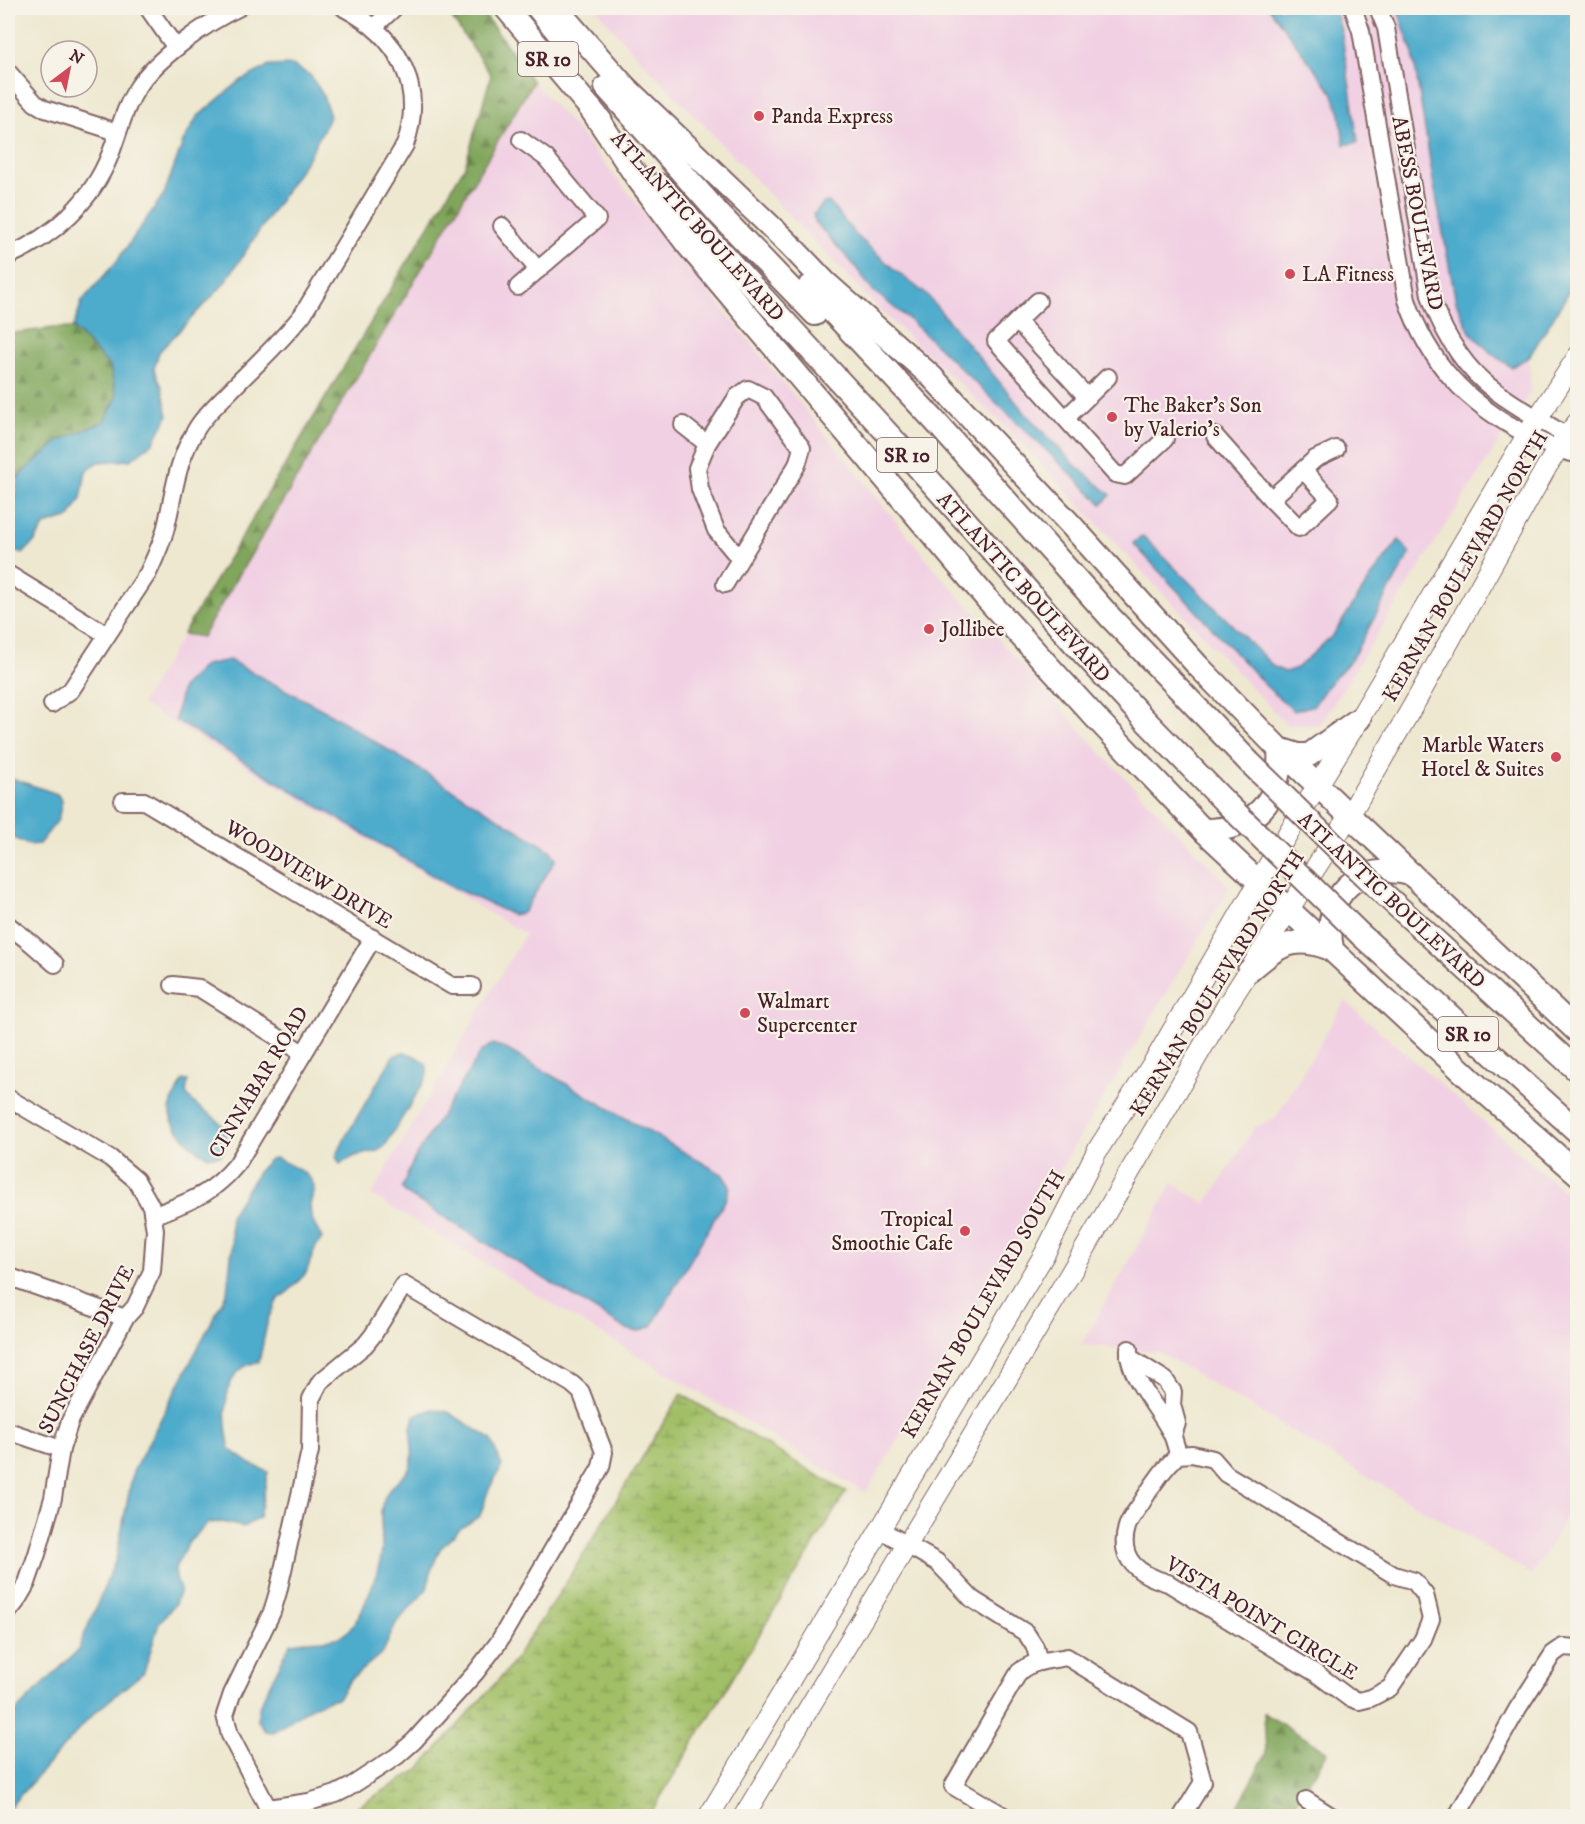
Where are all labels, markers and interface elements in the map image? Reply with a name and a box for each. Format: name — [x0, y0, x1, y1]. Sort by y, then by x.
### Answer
north arrow — [39, 39, 99, 99]
road number: SR 10 — [518, 42, 578, 76]
text: N — [66, 45, 87, 69]
place label: Panda Express — [771, 104, 893, 130]
marker: Panda Express — [752, 109, 766, 123]
street label: ABESS BOULEVARD — [1385, 114, 1449, 313]
street label: ATLANTIC BOULEVARD — [605, 126, 790, 327]
place label: LA Fitness — [1302, 262, 1394, 288]
marker: LA Fitness — [1283, 267, 1297, 281]
place label: The Baker's Son by Valerio's — [1124, 393, 1262, 443]
marker: The Baker's Son by Valerio's — [1105, 410, 1119, 424]
street label: KERNAN BOULEVARD NORTH — [1377, 426, 1554, 707]
road number: SR 10 — [877, 438, 937, 472]
street label: ATLANTIC BOULEVARD — [931, 487, 1116, 688]
place label: Jollibee — [939, 617, 1005, 643]
marker: Jollibee — [922, 622, 936, 636]
place label: Marble Waters Hotel & Suites — [1421, 733, 1544, 783]
marker: Marble Waters Hotel & Suites — [1549, 750, 1563, 764]
street label: ATLANTIC BOULEVARD — [1292, 807, 1491, 995]
street label: WOODVIEW DRIVE — [219, 814, 397, 935]
street label: KERNAN BOULEVARD NORTH — [1125, 846, 1311, 1121]
place label: Walmart Supercenter — [756, 989, 857, 1039]
street label: CINNABAR ROAD — [203, 1002, 314, 1163]
marker: Walmart Supercenter — [738, 1006, 752, 1020]
road number: SR 10 — [1438, 1017, 1498, 1051]
street label: KERNAN BOULEVARD SOUTH — [896, 1166, 1071, 1443]
place label: Tropical Smoothie Cafe — [831, 1207, 954, 1257]
marker: Tropical Smoothie Cafe — [958, 1224, 972, 1238]
street label: SUNCHASE DRIVE — [33, 1261, 141, 1438]
street label: VISTA POINT CIRCLE — [1160, 1551, 1362, 1687]

